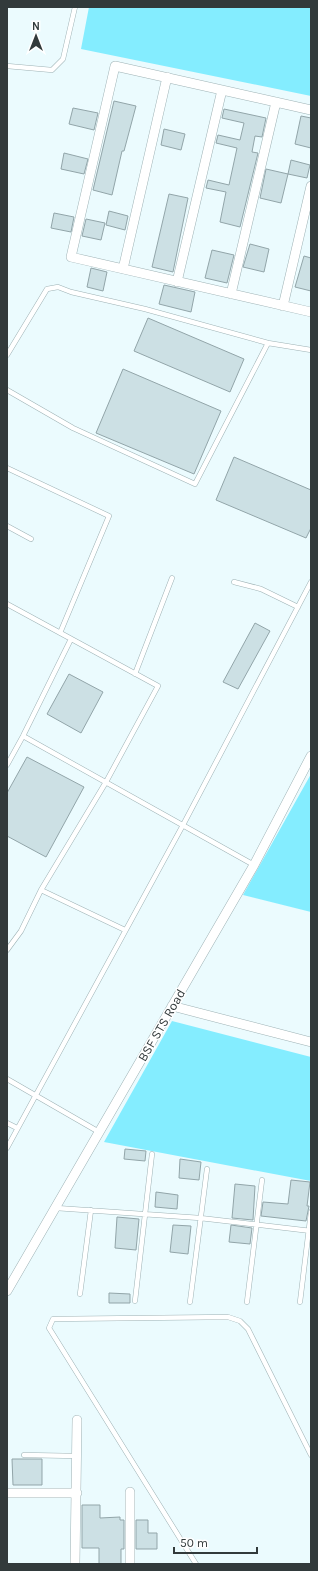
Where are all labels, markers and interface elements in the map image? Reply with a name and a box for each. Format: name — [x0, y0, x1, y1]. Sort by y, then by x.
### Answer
north arrow — [16, 16, 56, 56]
text: N — [32, 20, 40, 33]
street label: BSF STS Road — [135, 986, 188, 1064]
scale bar — [174, 1529, 257, 1555]
text: 50 m — [180, 1536, 208, 1550]

